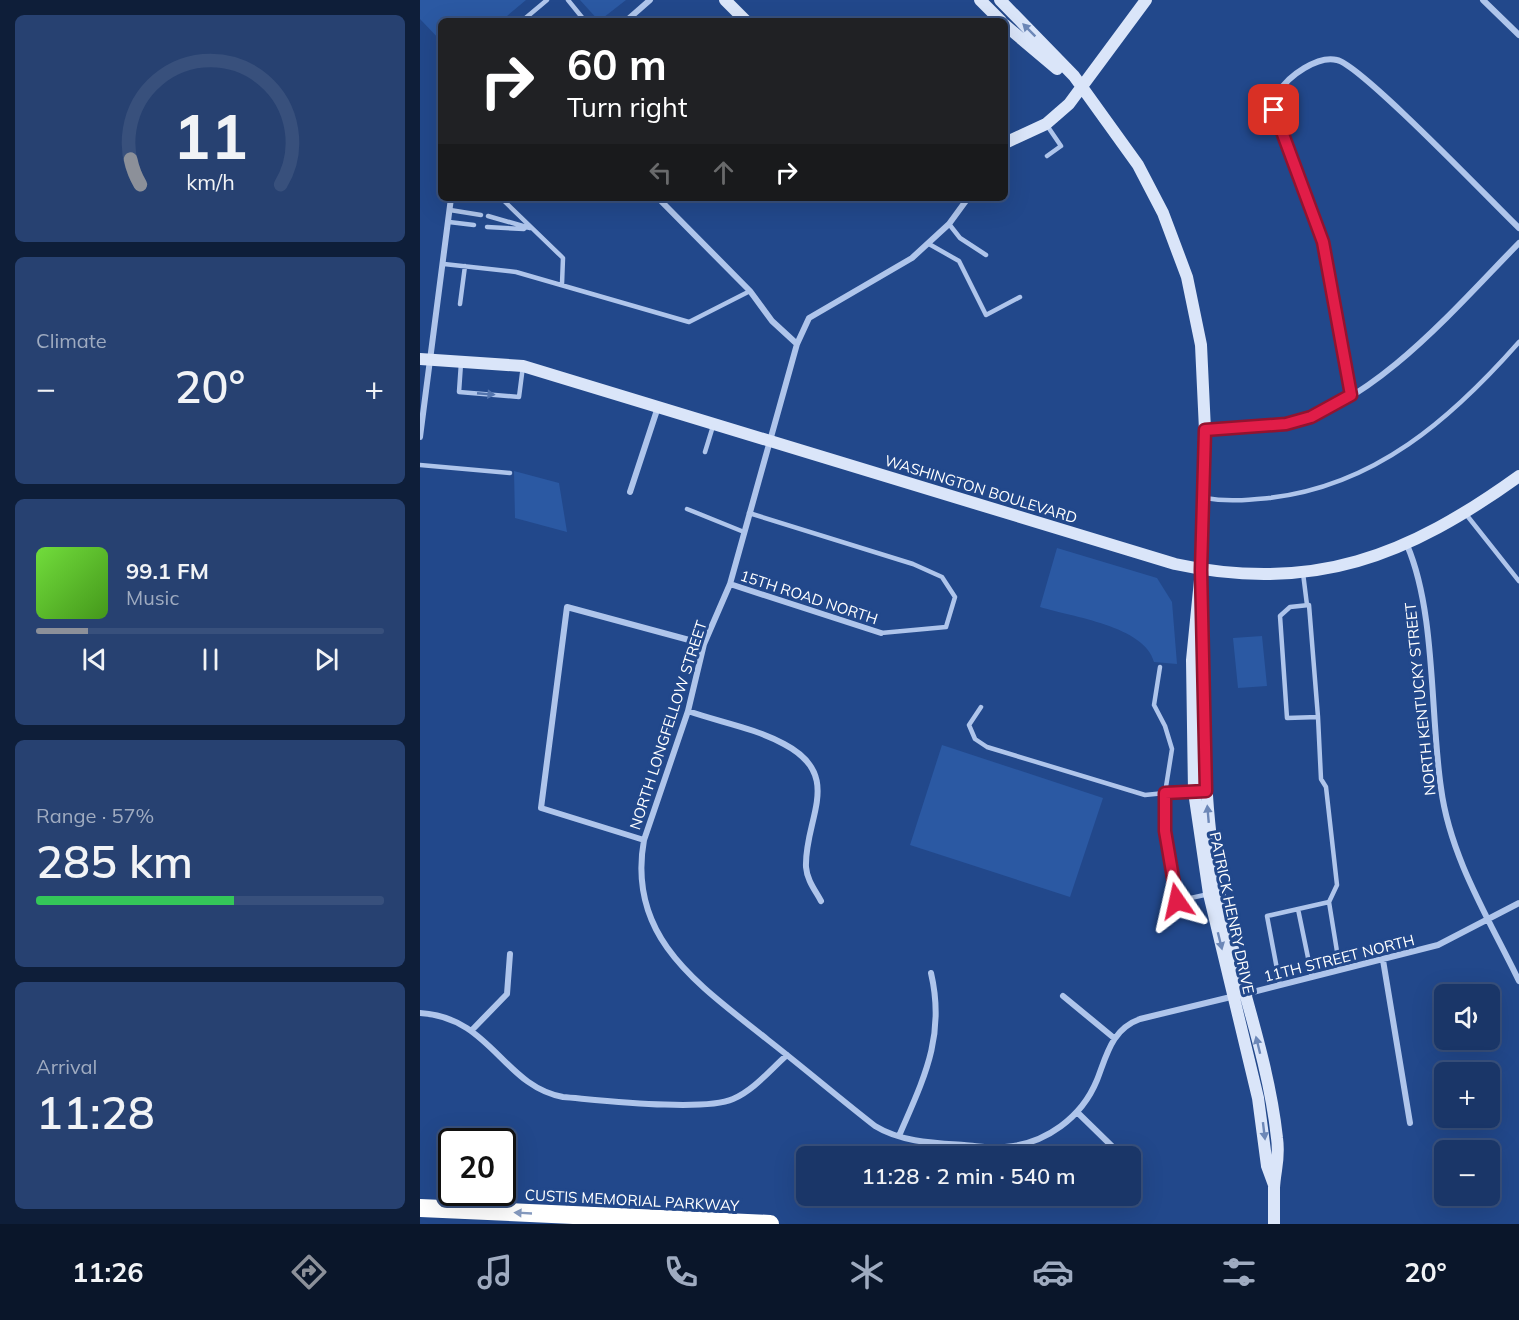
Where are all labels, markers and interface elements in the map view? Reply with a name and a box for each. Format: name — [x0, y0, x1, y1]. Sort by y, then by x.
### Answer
one-way arrow — [1021, 23, 1036, 37]
text: 60 m — [567, 38, 667, 91]
icon: right — [468, 42, 546, 120]
pin — [1248, 84, 1299, 135]
text: Turn right — [567, 90, 687, 124]
icon: arrive — [1257, 93, 1290, 126]
text: 11 — [173, 97, 247, 176]
icon: left — [644, 156, 677, 189]
icon: ahead — [707, 156, 740, 189]
icon: right — [770, 156, 803, 189]
text: km/h — [186, 169, 234, 196]
text: Climate — [36, 328, 107, 353]
text: 20° — [175, 358, 245, 414]
text: − — [36, 367, 56, 408]
text: + — [364, 367, 384, 408]
one-way arrow — [477, 389, 496, 399]
street label: WASHINGTON BOULEVARD — [882, 451, 1080, 527]
text: 99.1 FM — [126, 557, 209, 585]
street label: 15TH ROAD NORTH — [738, 566, 880, 628]
text: Music — [126, 585, 179, 610]
street label: NORTH KENTUCKY STREET — [1400, 601, 1440, 797]
street label: NORTH LONGFELLOW STREET — [625, 618, 711, 832]
icon: previous — [78, 643, 111, 676]
icon: pause — [194, 643, 227, 676]
icon: next — [310, 643, 343, 676]
text: Range · 57% — [36, 803, 154, 828]
one-way arrow — [1203, 804, 1213, 823]
street label: PATRICK HENRY DRIVE — [1206, 830, 1258, 996]
text: 285 km — [36, 833, 193, 889]
position arrow — [1145, 869, 1209, 933]
street label: 11TH STREET NORTH — [1262, 930, 1416, 986]
one-way arrow — [1216, 932, 1226, 950]
map controls — [1434, 984, 1500, 1206]
button: sound — [1434, 984, 1500, 1050]
one-way arrow — [1252, 1036, 1262, 1055]
text: Arrival — [36, 1054, 97, 1079]
button: + — [1434, 1062, 1500, 1128]
text: 11:28 — [36, 1084, 155, 1140]
one-way arrow — [1259, 1121, 1269, 1140]
speed limit sign: 20 — [438, 1128, 516, 1206]
button: − — [1434, 1140, 1500, 1206]
text: 11:28 · 2 min · 540 m — [861, 1162, 1076, 1190]
street label: CUSTIS MEMORIAL PARKWAY — [524, 1185, 740, 1215]
one-way arrow — [513, 1208, 532, 1217]
icon: directions — [288, 1251, 330, 1293]
icon: music — [474, 1251, 516, 1293]
icon: phone — [660, 1251, 702, 1293]
icon: climate — [846, 1251, 888, 1293]
icon: car — [1032, 1251, 1074, 1293]
icon: filters — [1218, 1251, 1260, 1293]
text: 11:26 — [72, 1255, 144, 1289]
text: 20° — [1404, 1255, 1447, 1289]

